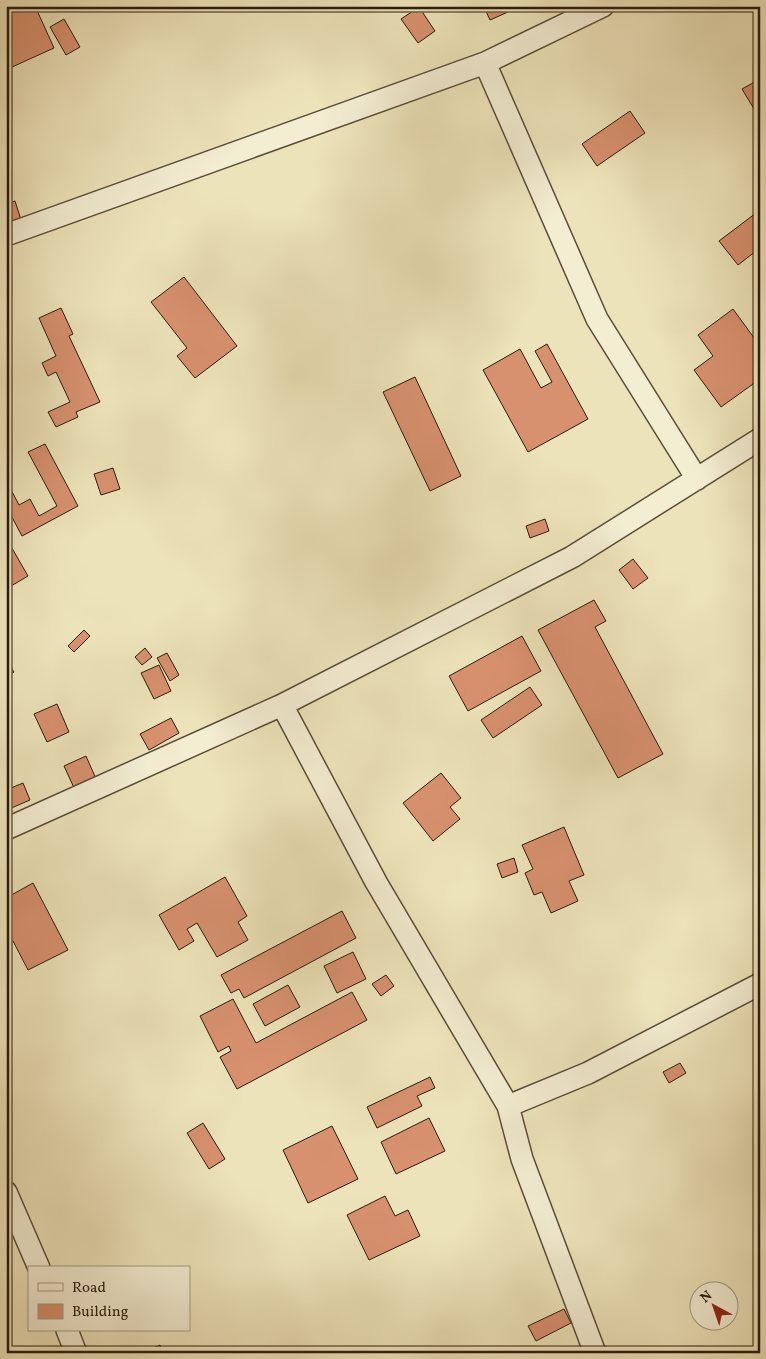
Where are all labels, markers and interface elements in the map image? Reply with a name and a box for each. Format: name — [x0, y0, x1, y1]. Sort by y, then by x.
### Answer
legend — [28, 1266, 190, 1332]
text: Road — [72, 1278, 106, 1299]
north arrow — [688, 1282, 738, 1332]
text: N — [697, 1287, 717, 1308]
text: Building — [72, 1302, 129, 1323]

